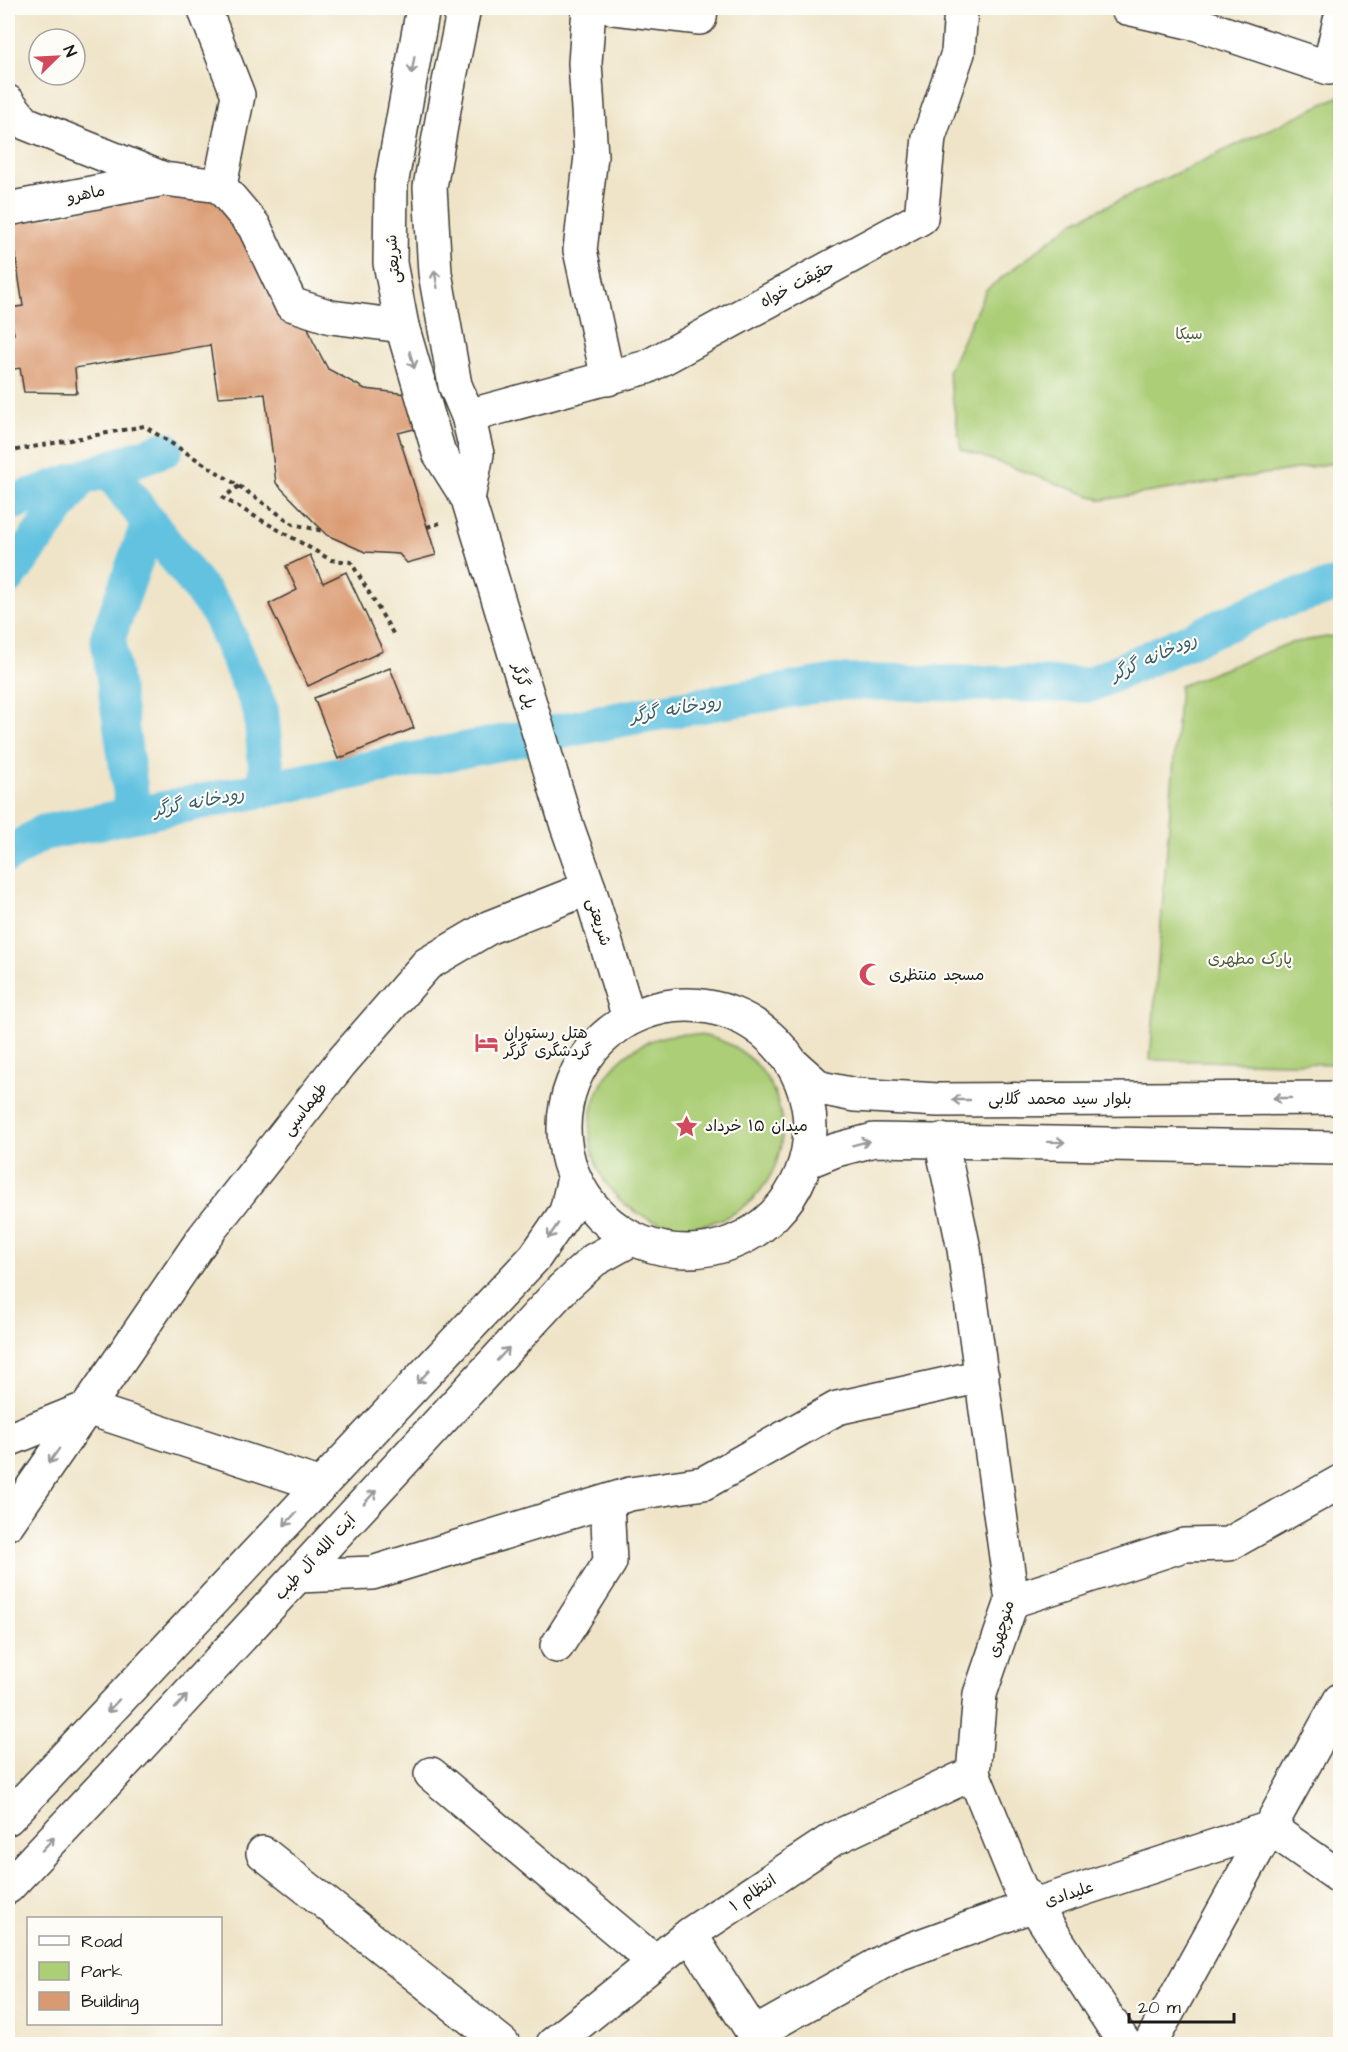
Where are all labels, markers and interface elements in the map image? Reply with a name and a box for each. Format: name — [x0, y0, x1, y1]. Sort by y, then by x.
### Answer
north arrow — [27, 27, 87, 87]
text: N — [58, 42, 82, 60]
one-way arrow — [407, 55, 418, 74]
street label: ماهرو — [63, 180, 107, 209]
street label: شریعتی — [380, 234, 406, 284]
street label: حقیقت خواه — [756, 255, 838, 313]
one-way arrow — [431, 270, 442, 289]
park label: سیکا — [1175, 323, 1203, 345]
one-way arrow — [407, 351, 418, 370]
water label: رودخانه گرگر — [1105, 627, 1201, 688]
street label: پل گرگر — [506, 659, 541, 712]
water label: رودخانه گرگر — [627, 689, 723, 730]
water label: رودخانه گرگر — [150, 781, 246, 823]
street label: شریعتی — [581, 895, 617, 949]
park label: پارک مطهری — [1208, 948, 1292, 970]
mosque icon: مسجد منتظری — [858, 962, 884, 988]
place label: مسجد منتظری — [889, 964, 984, 986]
place label: هتل رستوران گردشگری گرگر — [502, 1022, 592, 1062]
hotel icon: هتل رستوران گردشگری گرگر — [473, 1029, 499, 1055]
street label: طهماسبی — [277, 1078, 333, 1140]
street label: بلوار سید محمد گلابی — [988, 1088, 1132, 1110]
one-way arrow — [1273, 1092, 1293, 1104]
one-way arrow — [952, 1094, 972, 1106]
place icon: میدان ۱۵ خرداد — [674, 1113, 700, 1139]
place label: میدان ۱۵ خرداد — [705, 1115, 808, 1137]
one-way arrow — [852, 1137, 871, 1148]
one-way arrow — [1046, 1137, 1066, 1148]
one-way arrow — [547, 1223, 559, 1239]
one-way arrow — [496, 1347, 510, 1362]
one-way arrow — [416, 1369, 430, 1384]
one-way arrow — [48, 1447, 60, 1464]
one-way arrow — [363, 1490, 378, 1505]
street label: آیت الله آل طیب — [269, 1508, 361, 1605]
one-way arrow — [282, 1511, 297, 1526]
street label: منوچهری — [982, 1598, 1020, 1660]
one-way arrow — [174, 1695, 188, 1710]
one-way arrow — [105, 1699, 120, 1714]
one-way arrow — [40, 1837, 55, 1852]
street label: انتظام ۱ — [725, 1869, 781, 1917]
street label: علیدادی — [1042, 1876, 1096, 1912]
legend — [27, 1917, 222, 2025]
text: Road — [81, 1929, 122, 1954]
text: Park — [81, 1959, 123, 1984]
scale bar — [1129, 1986, 1234, 2024]
text: Building — [81, 1989, 139, 2015]
text: 20 m — [1138, 1995, 1181, 2020]

